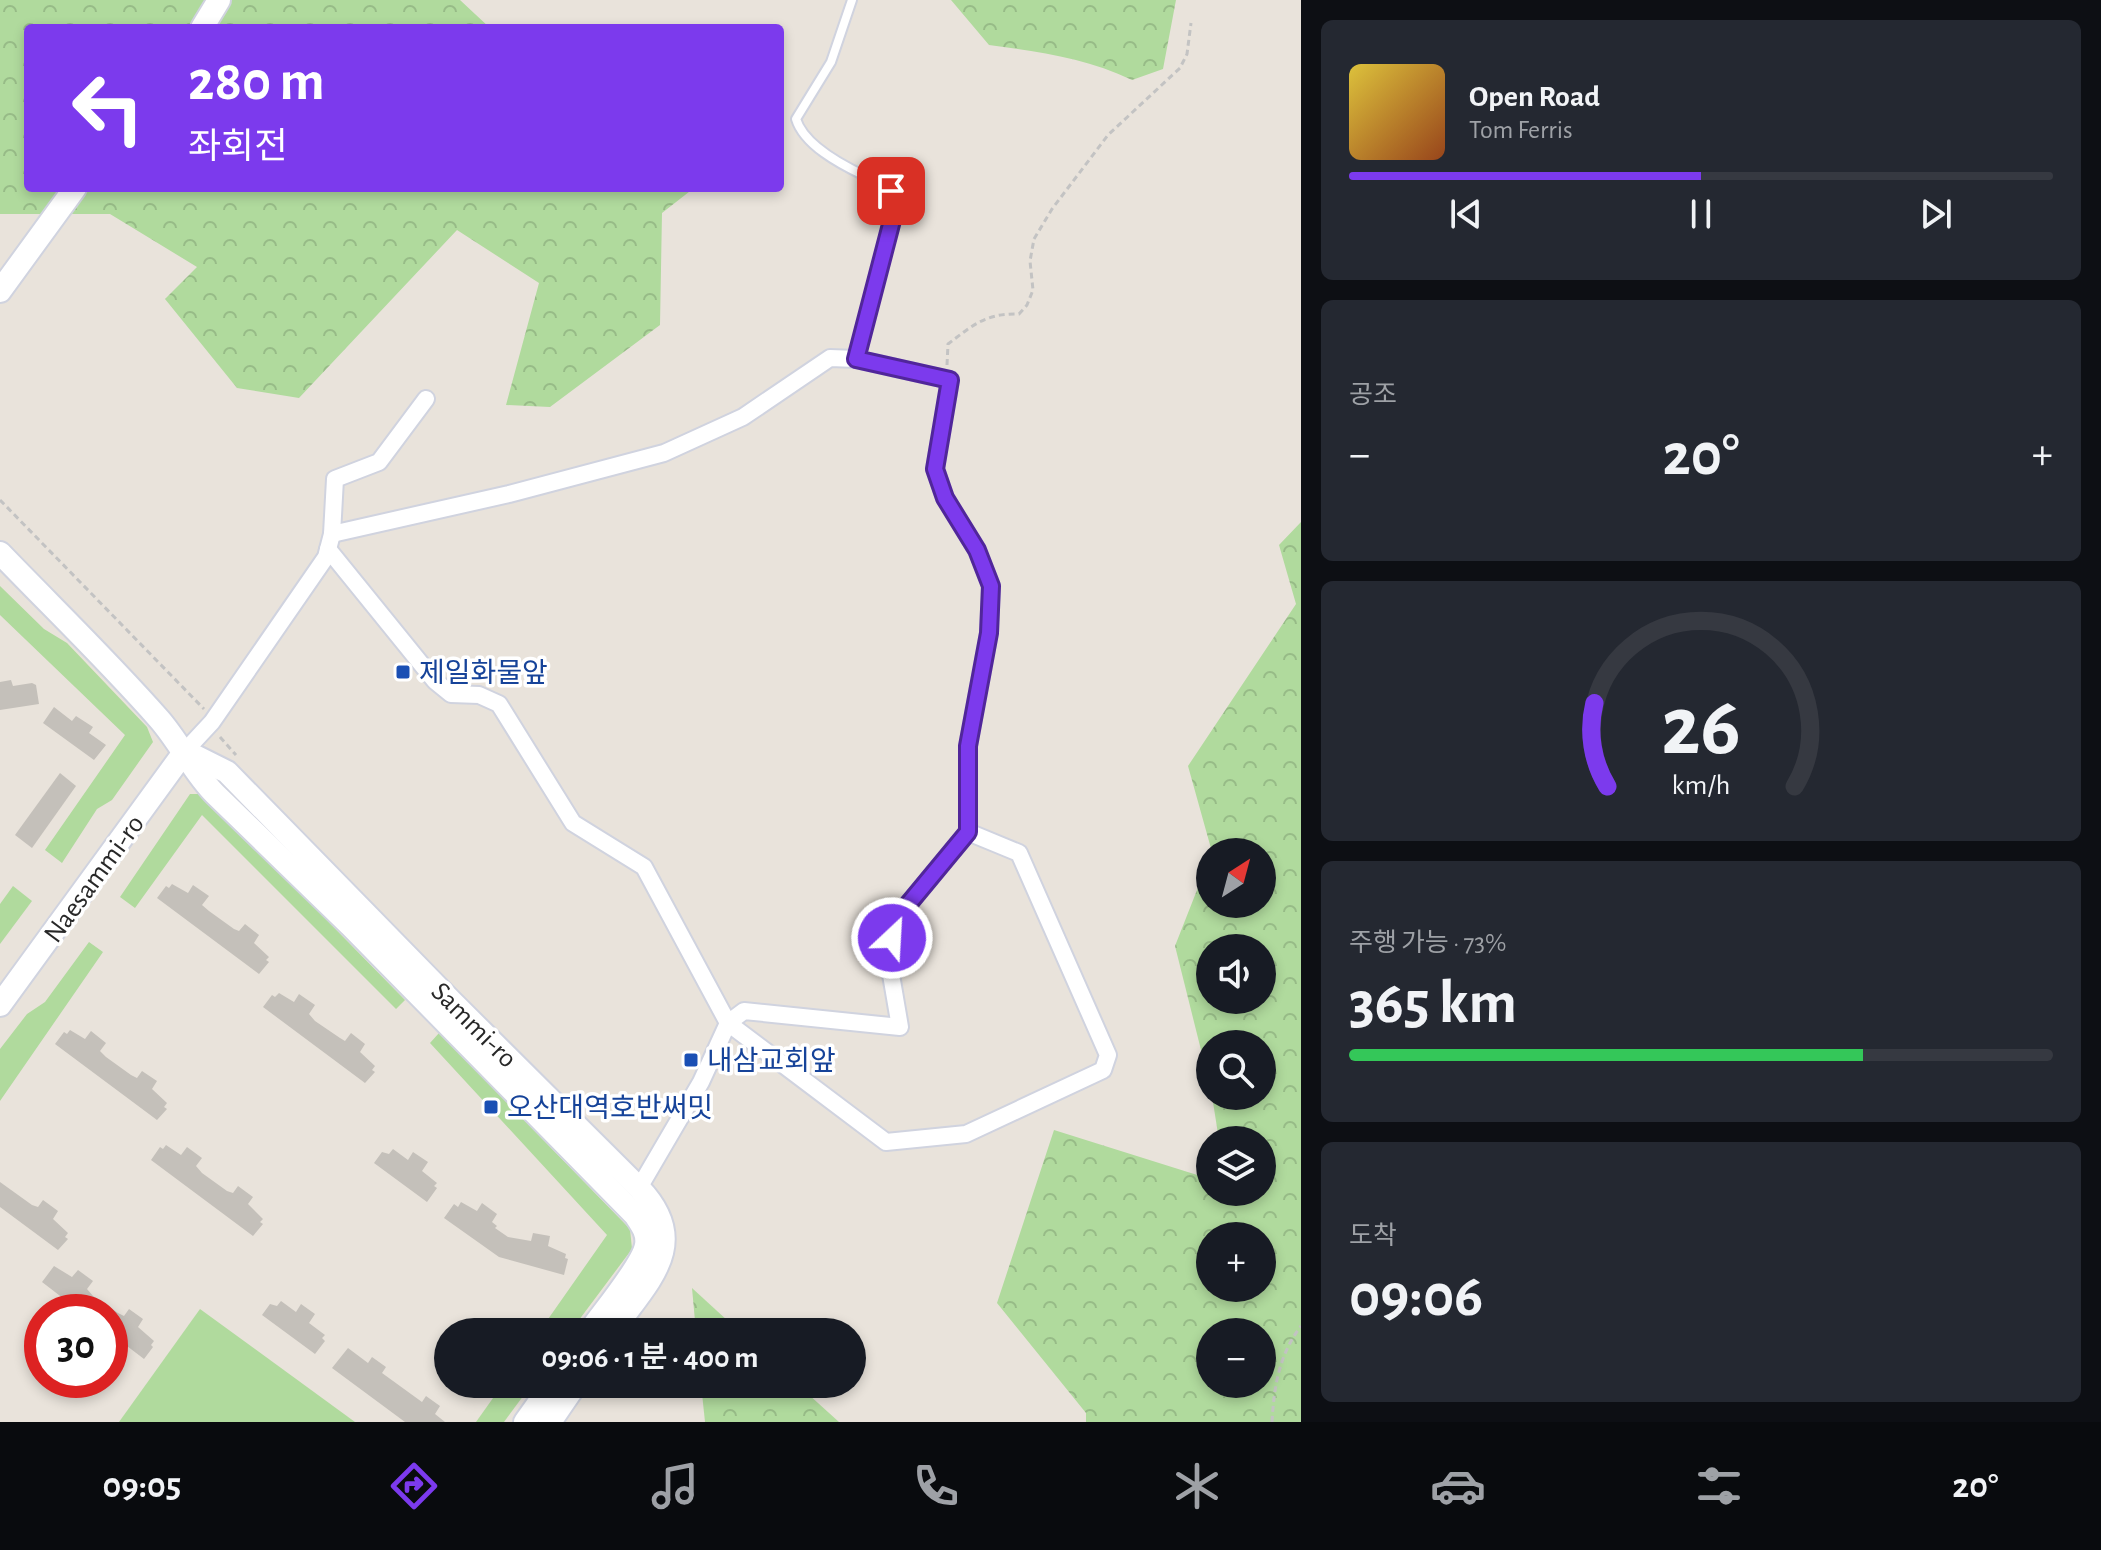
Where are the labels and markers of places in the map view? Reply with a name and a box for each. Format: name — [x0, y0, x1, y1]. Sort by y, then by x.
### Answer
pin — [857, 157, 925, 225]
place label: 제일화물앞 — [419, 658, 548, 688]
marker: 제일화물앞 — [394, 663, 412, 681]
place label: 내삼교회앞 — [707, 1046, 836, 1076]
marker: 내삼교회앞 — [682, 1051, 700, 1069]
place label: 오산대역호반써밋 — [507, 1093, 713, 1123]
marker: 오산대역호반써밋 — [482, 1098, 500, 1116]

